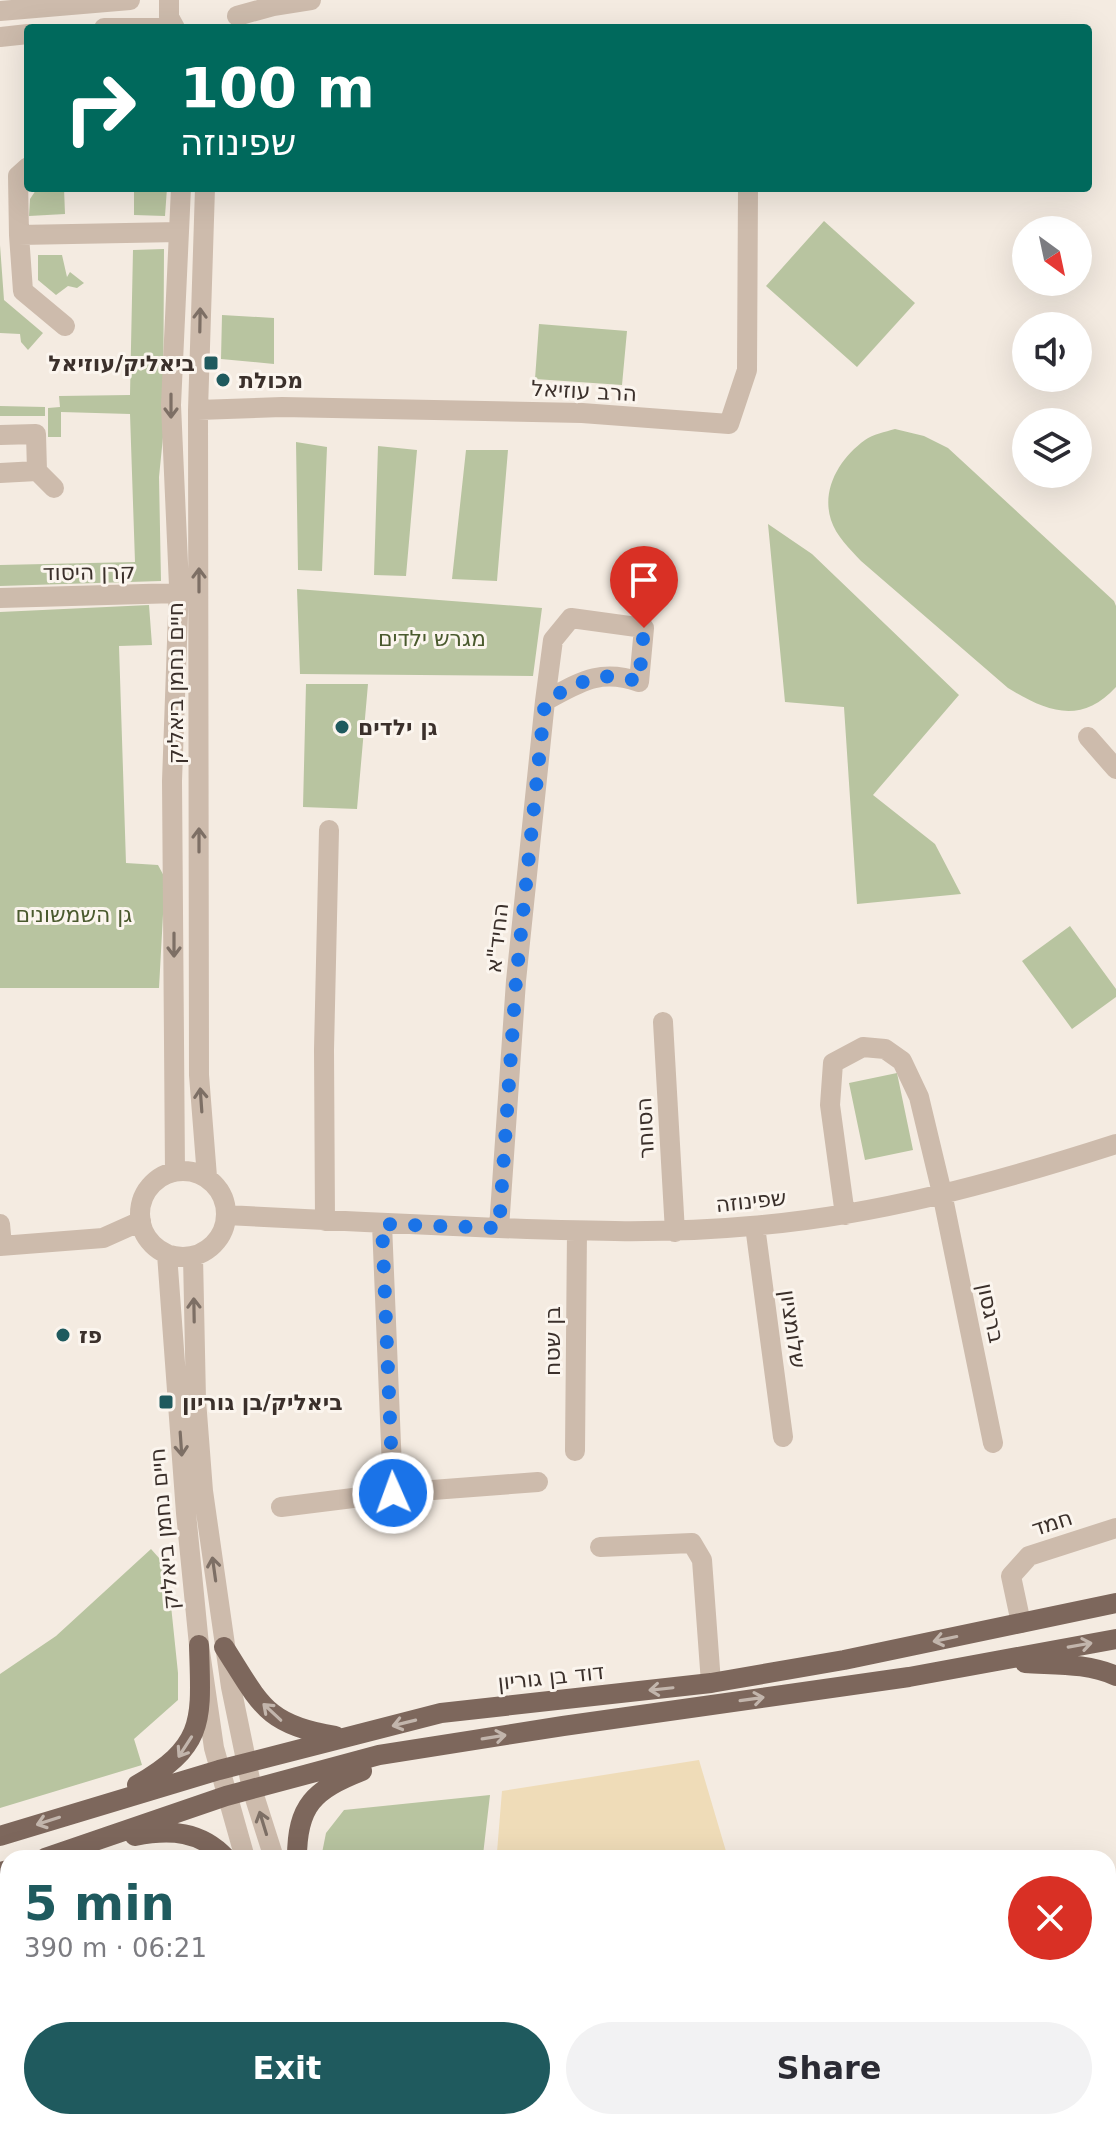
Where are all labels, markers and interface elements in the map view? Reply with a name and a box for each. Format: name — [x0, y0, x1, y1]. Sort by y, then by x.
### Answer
text: 100 m — [180, 55, 375, 120]
icon: right — [48, 56, 152, 160]
text: שפינוזה — [180, 122, 296, 163]
north arrow — [1012, 216, 1092, 296]
map controls — [1012, 216, 1092, 488]
one-way arrow — [192, 307, 207, 334]
button: sound — [1012, 312, 1092, 392]
place label: ביאליק/עוזיאל — [48, 351, 195, 376]
marker: ביאליק/עוזיאל — [202, 354, 220, 372]
place label: מכולת — [239, 368, 303, 393]
marker: מכולת — [214, 371, 232, 389]
street label: הרב עוזיאל — [530, 376, 638, 406]
one-way arrow — [163, 392, 179, 419]
button: layers — [1012, 408, 1092, 488]
pin — [610, 546, 678, 628]
icon: arrive — [622, 558, 666, 602]
street label: קרן היסוד — [42, 559, 136, 585]
one-way arrow — [191, 567, 207, 594]
street label: חיים נחמן ביאליק — [163, 602, 188, 764]
park label: מגרש ילדים — [378, 626, 486, 651]
place label: גן ילדים — [358, 715, 438, 740]
marker: גן ילדים — [333, 718, 351, 736]
one-way arrow — [191, 827, 207, 854]
park label: גן השמשונים — [16, 902, 132, 927]
street label: החיד"א — [481, 902, 513, 974]
one-way arrow — [166, 931, 182, 958]
one-way arrow — [193, 1087, 208, 1114]
street label: הסוחר — [631, 1097, 659, 1159]
street label: שפינוזה — [714, 1185, 788, 1217]
street label: ברגסון — [972, 1281, 1010, 1345]
street label: שלומציון — [775, 1288, 811, 1370]
one-way arrow — [186, 1297, 201, 1324]
street label: בן שטח — [540, 1306, 565, 1376]
place label: פז — [79, 1323, 102, 1348]
marker: פז — [54, 1326, 72, 1344]
place label: ביאליק/בן גוריון — [182, 1390, 343, 1415]
marker: ביאליק/בן גוריון — [157, 1393, 175, 1411]
one-way arrow — [174, 1430, 189, 1457]
street label: חיים נחמן ביאליק — [144, 1447, 184, 1611]
position arrow — [351, 1451, 435, 1535]
street label: חמד — [1028, 1505, 1076, 1541]
one-way arrow — [206, 1557, 221, 1582]
one-way arrow — [932, 1632, 958, 1647]
one-way arrow — [1067, 1637, 1092, 1652]
street label: דוד בן גוריון — [496, 1659, 606, 1695]
one-way arrow — [648, 1681, 675, 1696]
one-way arrow — [739, 1691, 764, 1706]
one-way arrow — [262, 1703, 282, 1721]
one-way arrow — [391, 1716, 417, 1731]
one-way arrow — [481, 1729, 507, 1744]
one-way arrow — [176, 1736, 193, 1758]
one-way arrow — [255, 1811, 270, 1837]
one-way arrow — [36, 1815, 61, 1829]
text: 5 min — [24, 1875, 175, 1931]
button: close — [1008, 1876, 1092, 1960]
text: 390 m · 06:21 — [24, 1933, 207, 1963]
button: Exit — [24, 2022, 550, 2114]
button: Share — [566, 2022, 1092, 2114]

